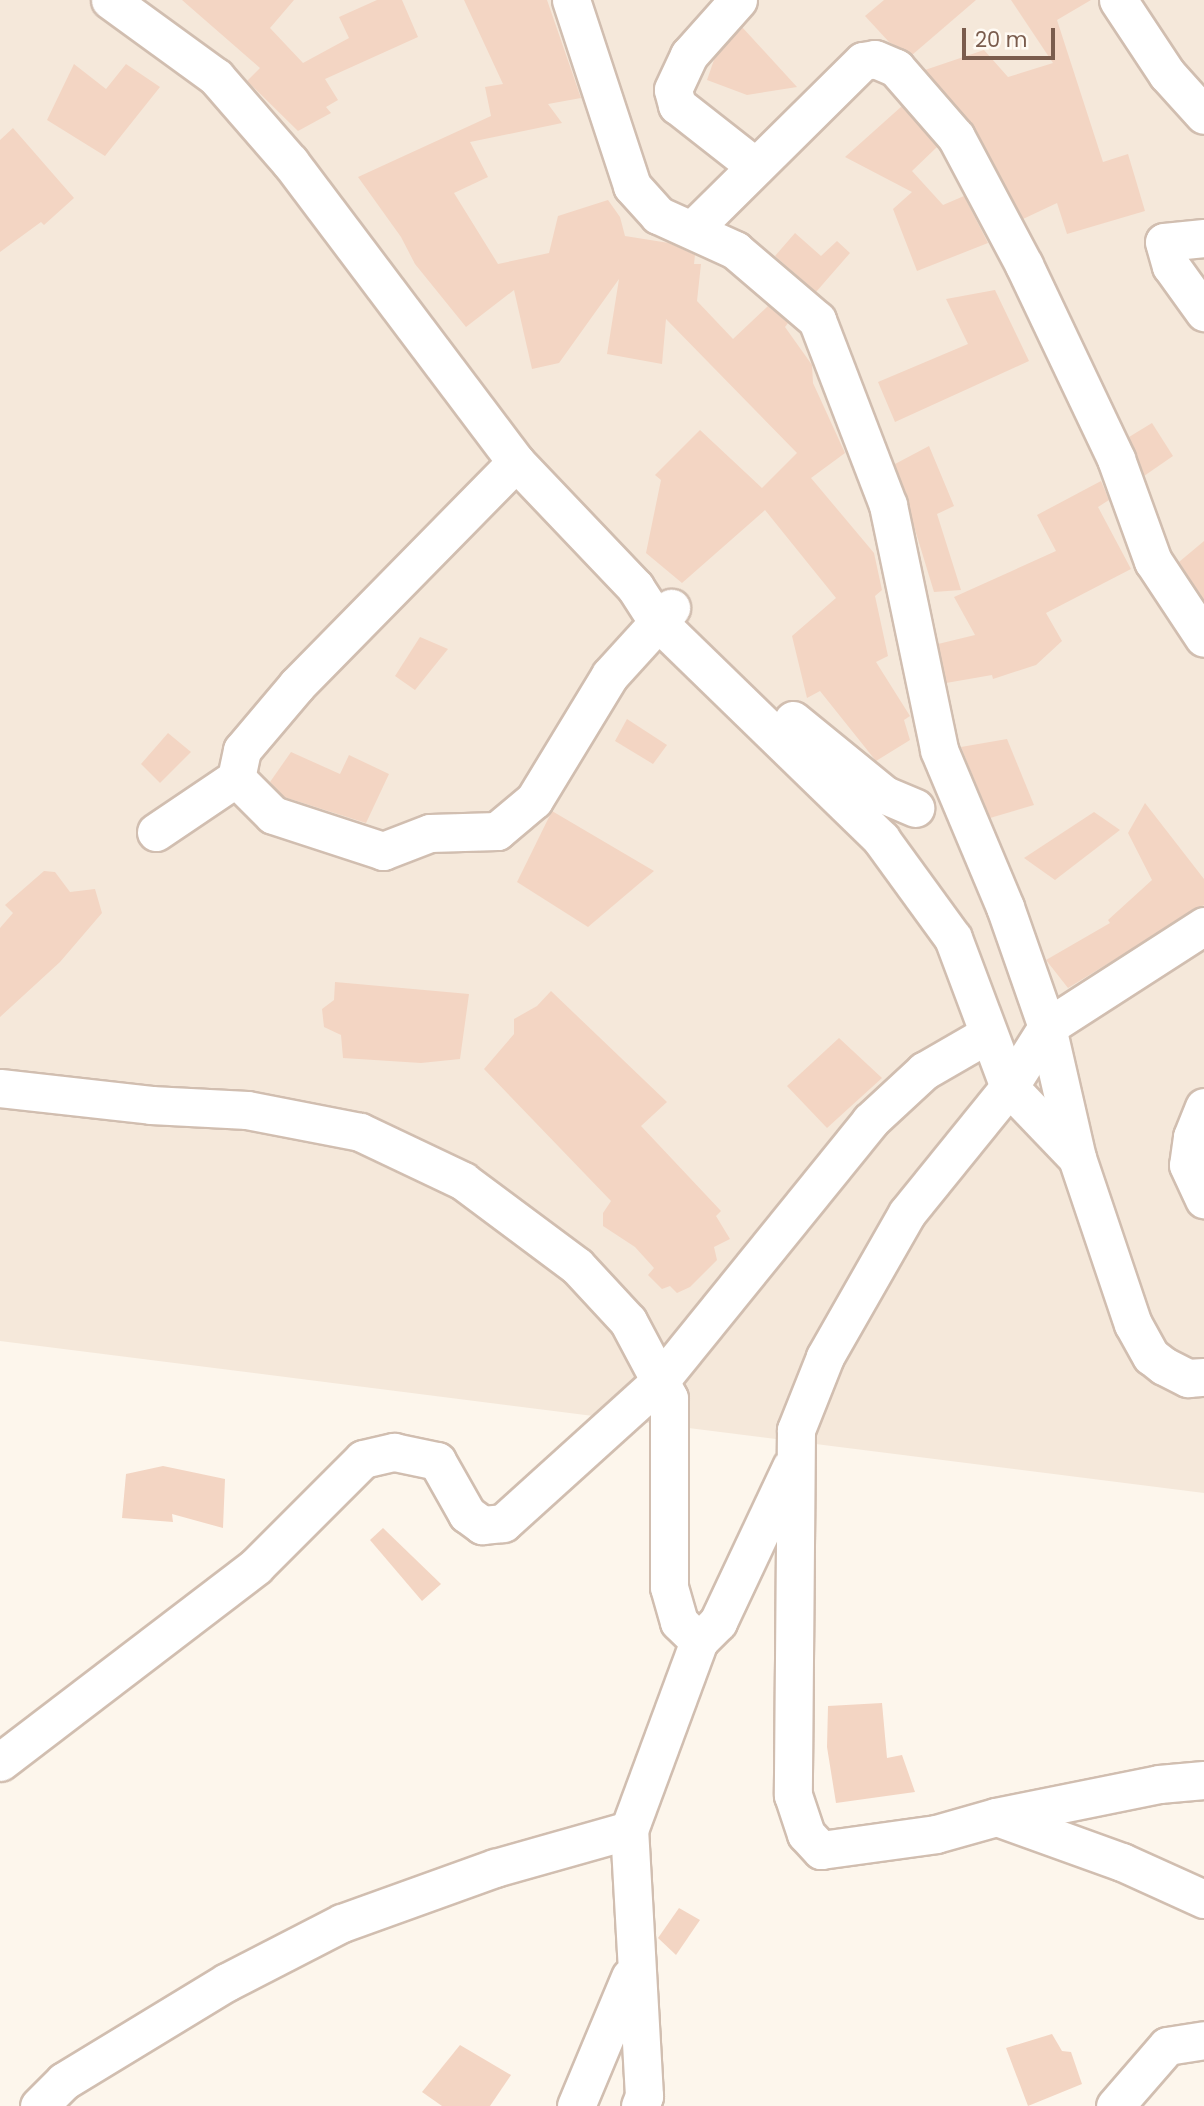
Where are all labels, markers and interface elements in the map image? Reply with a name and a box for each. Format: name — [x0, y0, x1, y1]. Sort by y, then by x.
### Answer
scale bar — [966, 14, 1059, 58]
text: 20 m — [975, 25, 1028, 54]

